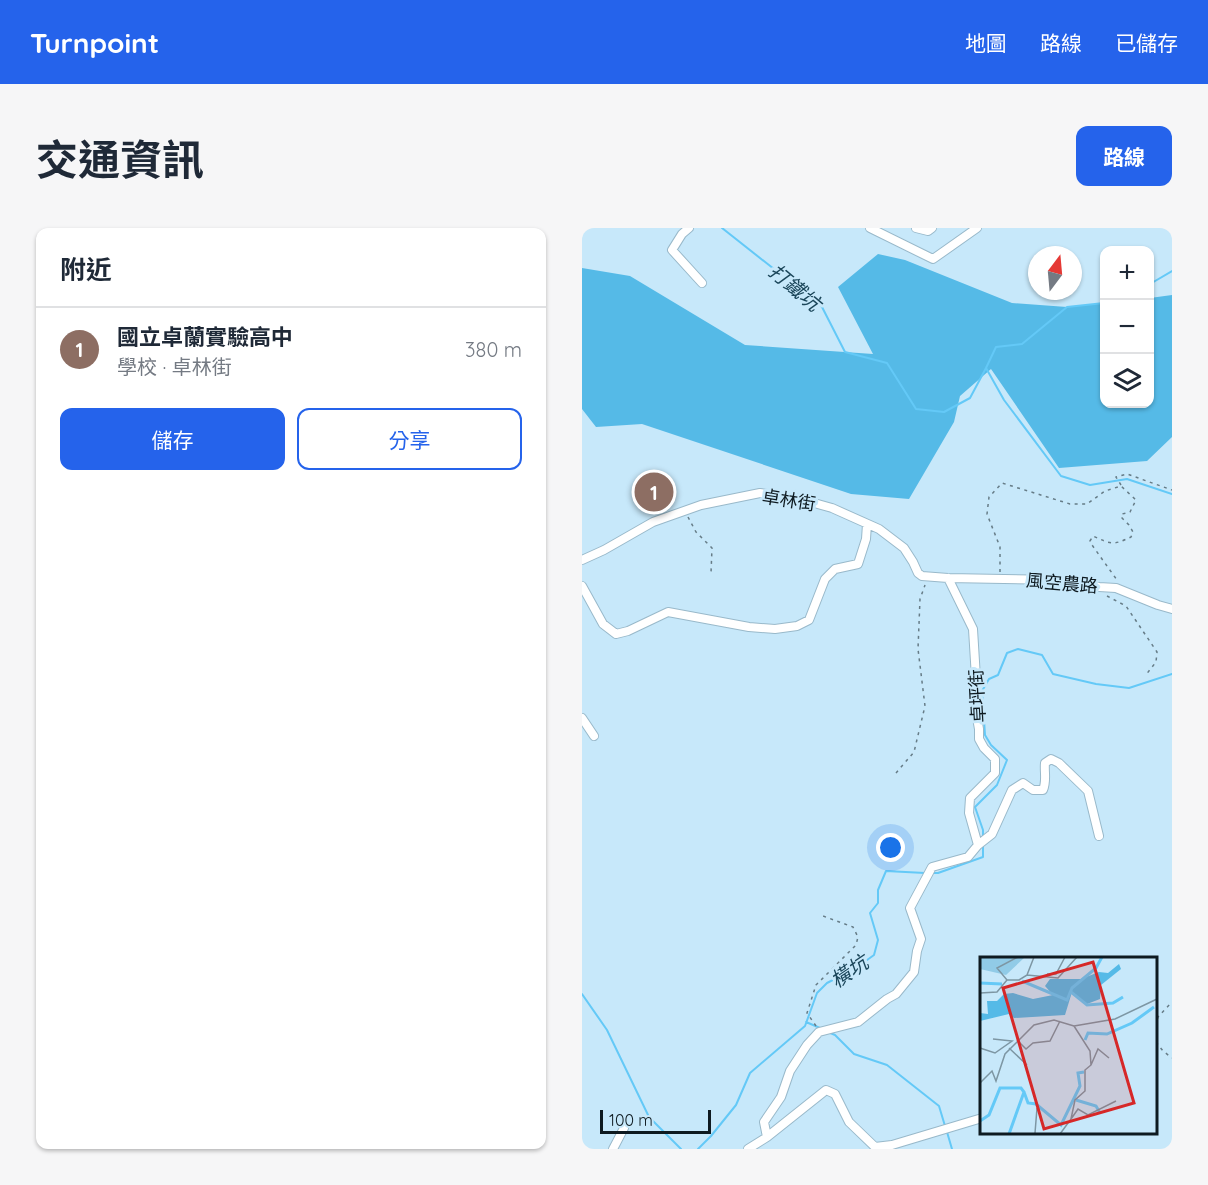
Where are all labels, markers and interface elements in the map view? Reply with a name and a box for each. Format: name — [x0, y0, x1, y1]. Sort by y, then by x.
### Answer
text: Turnpoint — [30, 25, 159, 60]
text: 地圖 — [965, 30, 1007, 56]
text: 路線 — [1040, 30, 1082, 56]
text: 已儲存 — [1115, 30, 1178, 56]
button: 路線 — [1076, 126, 1172, 186]
text: 交通資訊 — [36, 133, 204, 186]
north arrow — [1028, 246, 1082, 300]
map controls — [1100, 246, 1154, 408]
button: + — [1100, 246, 1154, 300]
text: 附近 — [60, 253, 112, 286]
water label: 打鐵坑 — [764, 258, 828, 318]
button: − — [1100, 300, 1154, 354]
text: 國立卓蘭實驗高中 — [117, 323, 293, 351]
text: 1 — [76, 337, 83, 362]
text: 380 m — [465, 337, 522, 362]
text: 學校 · 卓林街 — [117, 354, 232, 379]
button: layers — [1100, 354, 1154, 408]
button: 儲存 — [60, 408, 285, 470]
button: 分享 — [297, 408, 522, 470]
pin: 1 — [634, 470, 674, 514]
street label: 卓林街 — [761, 484, 817, 516]
street label: 風空農路 — [1025, 568, 1099, 598]
street label: 卓坪街 — [964, 668, 990, 724]
your location — [876, 833, 905, 862]
water label: 橫坑 — [825, 948, 875, 993]
inset map — [980, 957, 1157, 1134]
scale bar — [600, 1107, 711, 1134]
text: 100 m — [609, 1110, 653, 1130]

